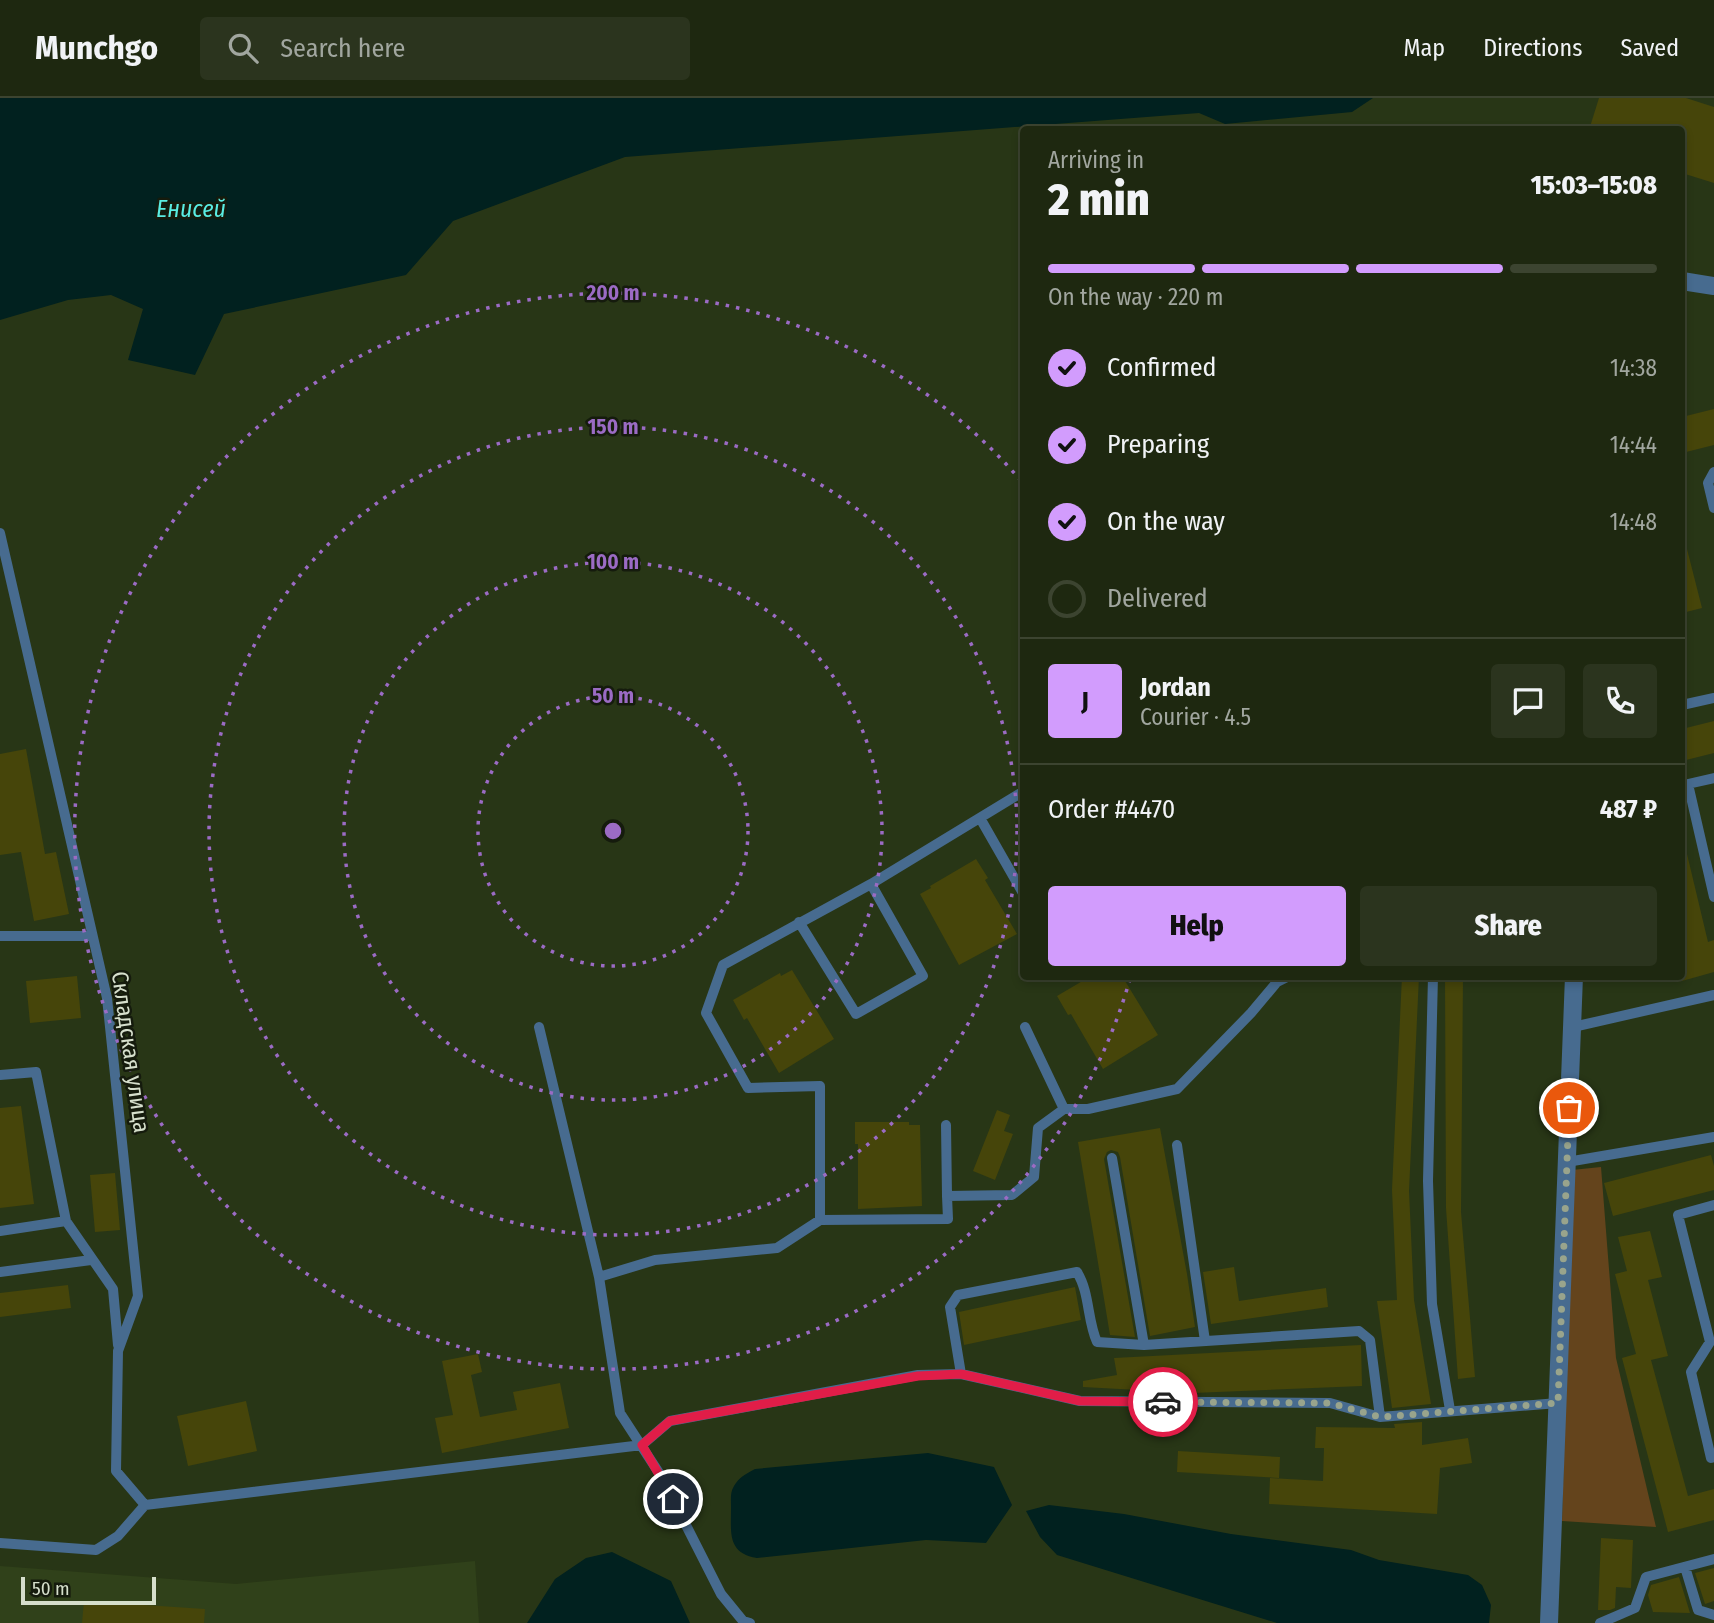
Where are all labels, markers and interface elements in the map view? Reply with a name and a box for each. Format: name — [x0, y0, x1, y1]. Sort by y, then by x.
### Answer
search box — [200, 17, 690, 80]
text: Munchgo — [35, 28, 158, 68]
icon: search — [224, 29, 262, 67]
text: Search here — [280, 33, 405, 64]
text: Map — [1404, 34, 1445, 62]
text: Directions — [1483, 34, 1582, 62]
text: Saved — [1620, 34, 1679, 62]
text: Arriving in — [1048, 146, 1144, 174]
text: 15:03–15:08 — [1531, 170, 1657, 201]
text: 2 min — [1048, 172, 1150, 227]
water label: Енисей — [156, 195, 226, 223]
text: 200 m — [585, 280, 640, 306]
text: On the way · 220 m — [1048, 283, 1223, 311]
icon: check — [1048, 349, 1086, 387]
text: Confirmed — [1107, 352, 1217, 383]
text: 14:38 — [1610, 354, 1657, 382]
text: 150 m — [587, 414, 639, 440]
icon: check — [1048, 426, 1086, 464]
text: Preparing — [1107, 429, 1209, 460]
text: 14:44 — [1610, 431, 1657, 459]
icon: check — [1048, 503, 1086, 541]
text: On the way — [1107, 506, 1225, 537]
text: 14:48 — [1610, 508, 1657, 536]
text: 100 m — [587, 549, 639, 575]
text: Delivered — [1107, 583, 1208, 614]
button: chat — [1491, 664, 1565, 738]
button: phone — [1583, 664, 1657, 738]
text: Jordan — [1140, 672, 1211, 703]
text: 50 m — [592, 683, 634, 709]
text: J — [1081, 686, 1089, 717]
text: Courier · 4.5 — [1140, 703, 1251, 731]
text: Order #4470 — [1048, 794, 1175, 825]
text: 487 ₽ — [1600, 794, 1657, 825]
centre of rings — [601, 819, 625, 843]
button: Help — [1048, 886, 1346, 966]
button: Share — [1360, 886, 1657, 966]
street label: Складская улица — [106, 969, 156, 1135]
pin — [1539, 1078, 1599, 1138]
icon: bag — [1550, 1089, 1588, 1127]
courier — [1128, 1367, 1198, 1437]
icon: car — [1144, 1383, 1182, 1421]
pin — [643, 1469, 703, 1529]
icon: home — [654, 1480, 692, 1518]
scale bar — [21, 1574, 156, 1606]
text: 50 m — [32, 1577, 70, 1600]

